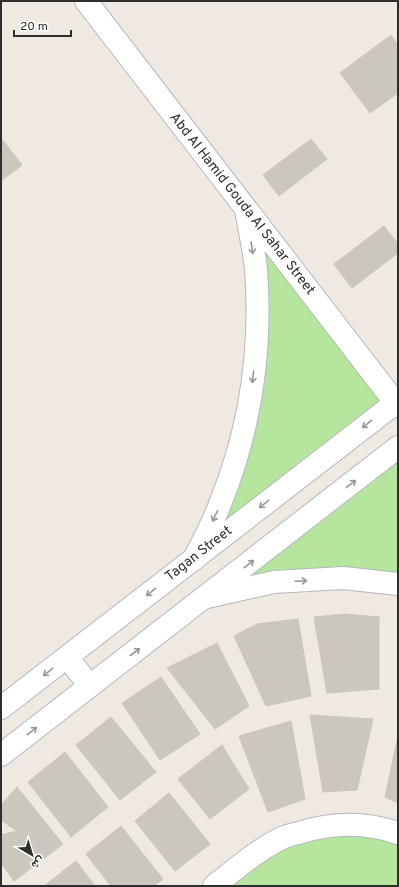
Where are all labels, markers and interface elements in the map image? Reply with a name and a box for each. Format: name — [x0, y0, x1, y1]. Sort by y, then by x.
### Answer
scale bar — [14, 12, 71, 38]
text: 20 m — [20, 19, 48, 35]
street label: Abd Al Hamid Gouda Al Sahar Street — [166, 110, 318, 298]
one-way arrow — [248, 241, 256, 254]
one-way arrow — [250, 370, 257, 383]
one-way arrow — [362, 420, 373, 429]
one-way arrow — [346, 480, 357, 488]
one-way arrow — [259, 500, 270, 508]
one-way arrow — [211, 509, 218, 521]
street label: Tagan Street — [162, 523, 236, 585]
one-way arrow — [243, 560, 254, 568]
one-way arrow — [294, 577, 307, 584]
one-way arrow — [145, 588, 156, 597]
one-way arrow — [129, 647, 140, 656]
one-way arrow — [42, 668, 53, 676]
one-way arrow — [26, 727, 37, 735]
north arrow — [12, 835, 52, 875]
text: ش — [28, 853, 47, 872]

